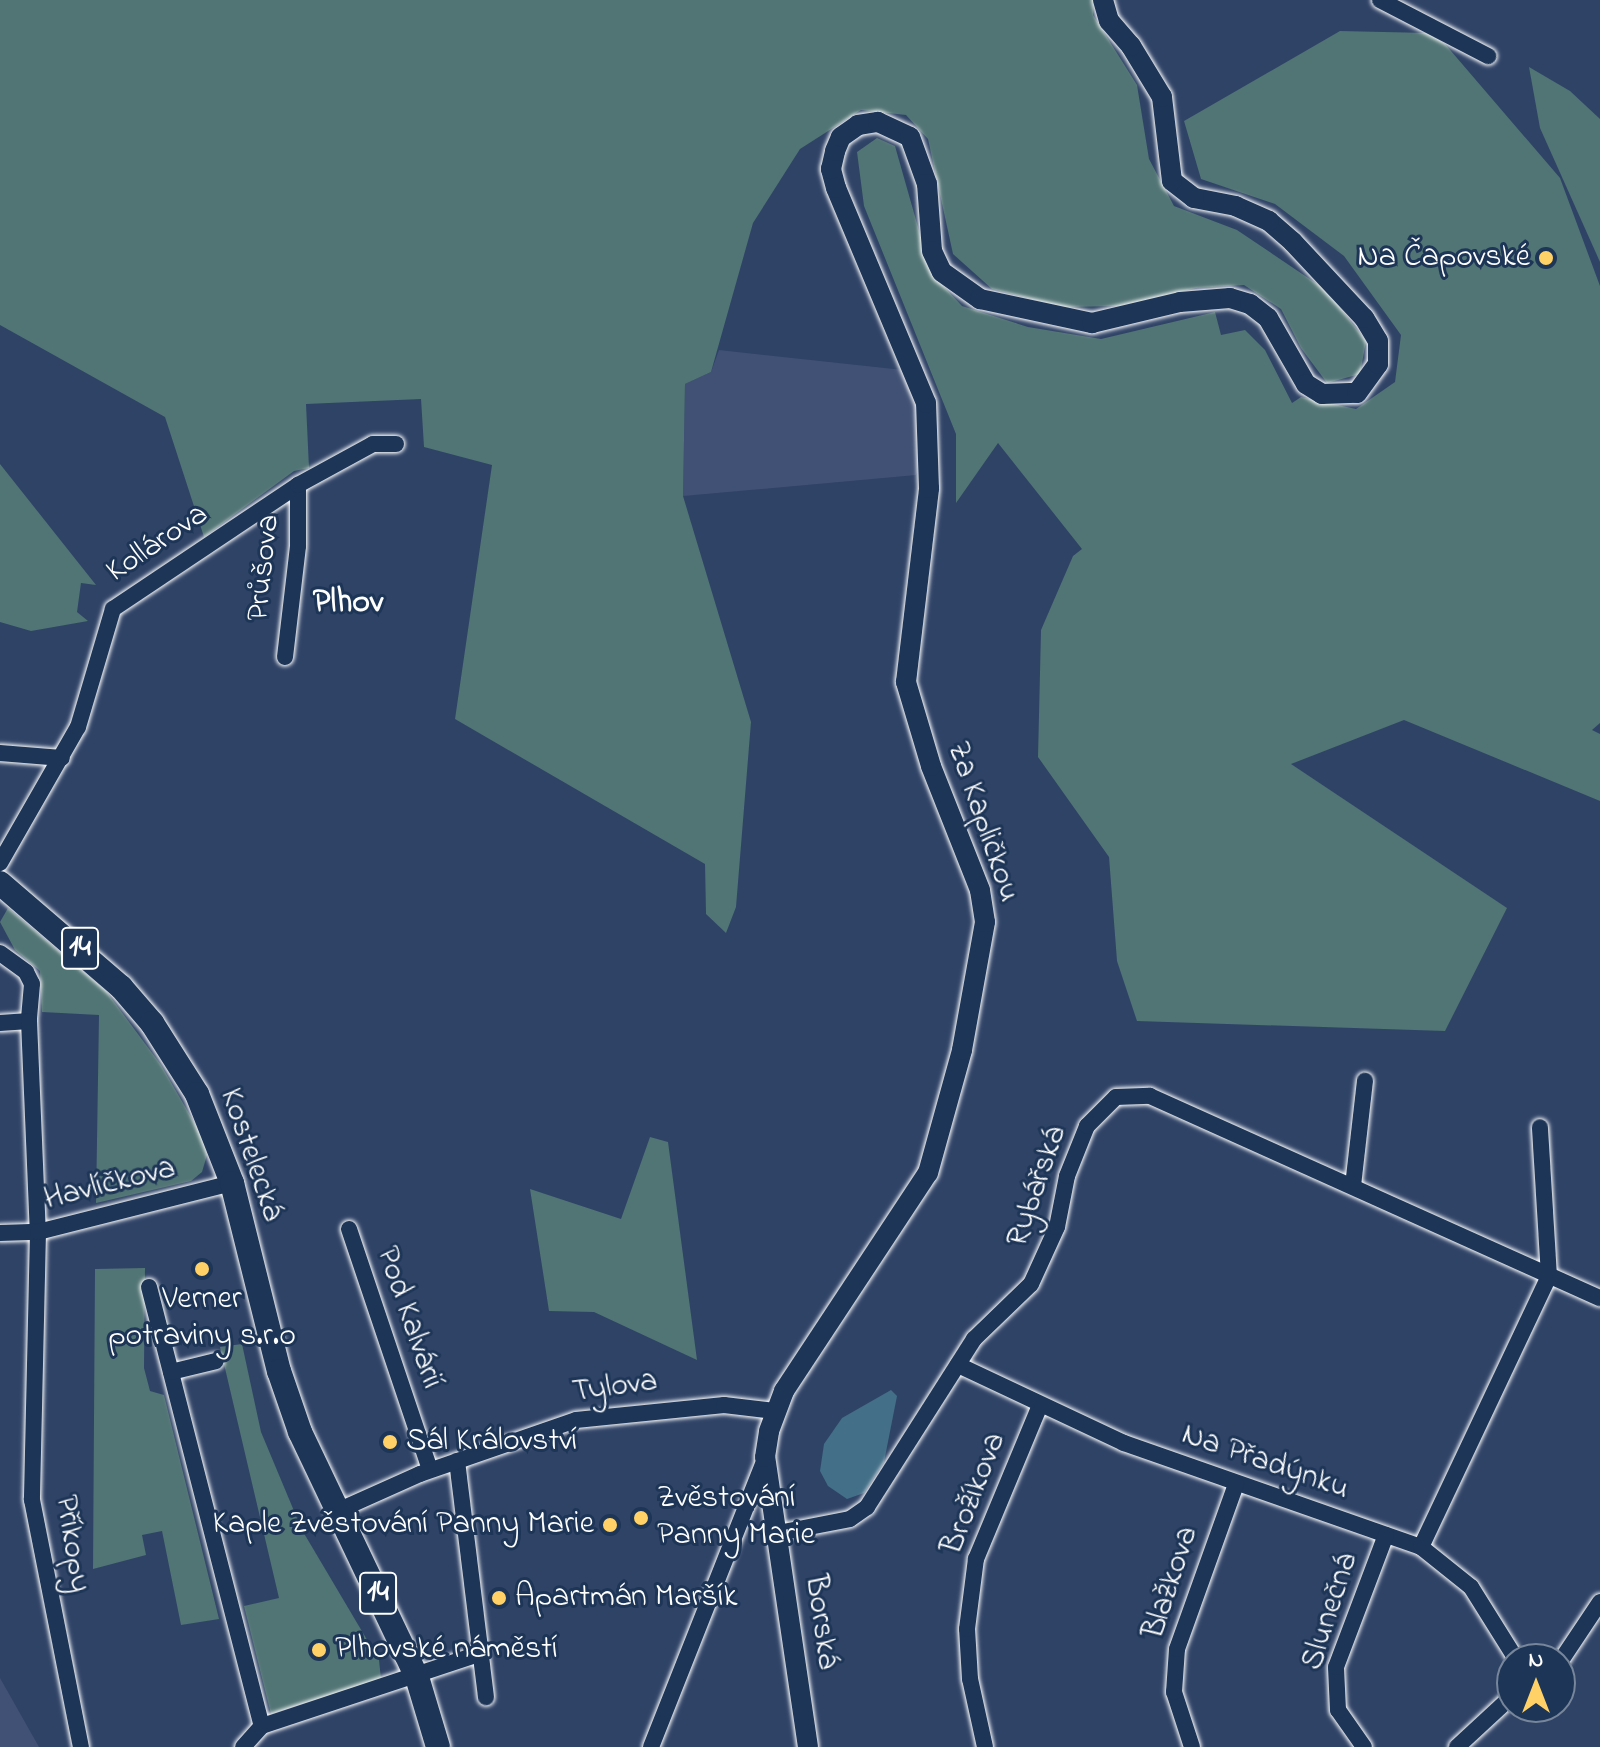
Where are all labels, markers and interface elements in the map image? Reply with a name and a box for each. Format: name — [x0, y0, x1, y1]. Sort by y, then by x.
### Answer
place label: Na Čapovské — [1357, 239, 1530, 277]
marker: Na Čapovské — [1537, 249, 1555, 267]
street label: Kollárova — [100, 496, 216, 592]
street label: Průšova — [240, 513, 290, 623]
district label: Plhov — [313, 584, 383, 624]
street label: Za Kapličkou — [937, 737, 1027, 907]
road number: 14 — [60, 922, 100, 974]
street label: Kostelecká — [209, 1084, 291, 1226]
street label: Rybářská — [999, 1122, 1077, 1252]
street label: Havlíčkova — [40, 1150, 180, 1220]
street label: Pod Kalvárií — [366, 1242, 450, 1394]
marker: Verner potraviny s.r.o — [193, 1260, 211, 1278]
place label: Verner potraviny s.r.o — [108, 1282, 296, 1357]
street label: Tylova — [570, 1363, 660, 1413]
street label: Na Přadýnku — [1176, 1416, 1354, 1510]
place label: Sál Království — [406, 1423, 577, 1461]
street label: Brožíkova — [934, 1428, 1016, 1560]
marker: Sál Království — [381, 1433, 399, 1451]
place label: Zvěstování Panny Marie — [657, 1481, 815, 1556]
street label: Příkopy — [44, 1493, 98, 1595]
place label: Kaple Zvěstování Panny Marie — [212, 1506, 594, 1544]
marker: Zvěstování Panny Marie — [632, 1509, 650, 1527]
marker: Kaple Zvěstování Panny Marie — [601, 1516, 619, 1534]
street label: Blažkova — [1136, 1522, 1208, 1644]
street label: Slunečná — [1294, 1549, 1368, 1675]
road number: 14 — [358, 1567, 398, 1619]
street label: Borská — [794, 1572, 846, 1672]
place label: Apartmán Maršík — [515, 1579, 738, 1617]
marker: Apartmán Maršík — [490, 1589, 508, 1607]
place label: Plhovské náměstí — [335, 1631, 558, 1669]
marker: Plhovské náměstí — [310, 1641, 328, 1659]
north arrow — [1496, 1643, 1576, 1723]
text: N — [1529, 1645, 1543, 1677]

